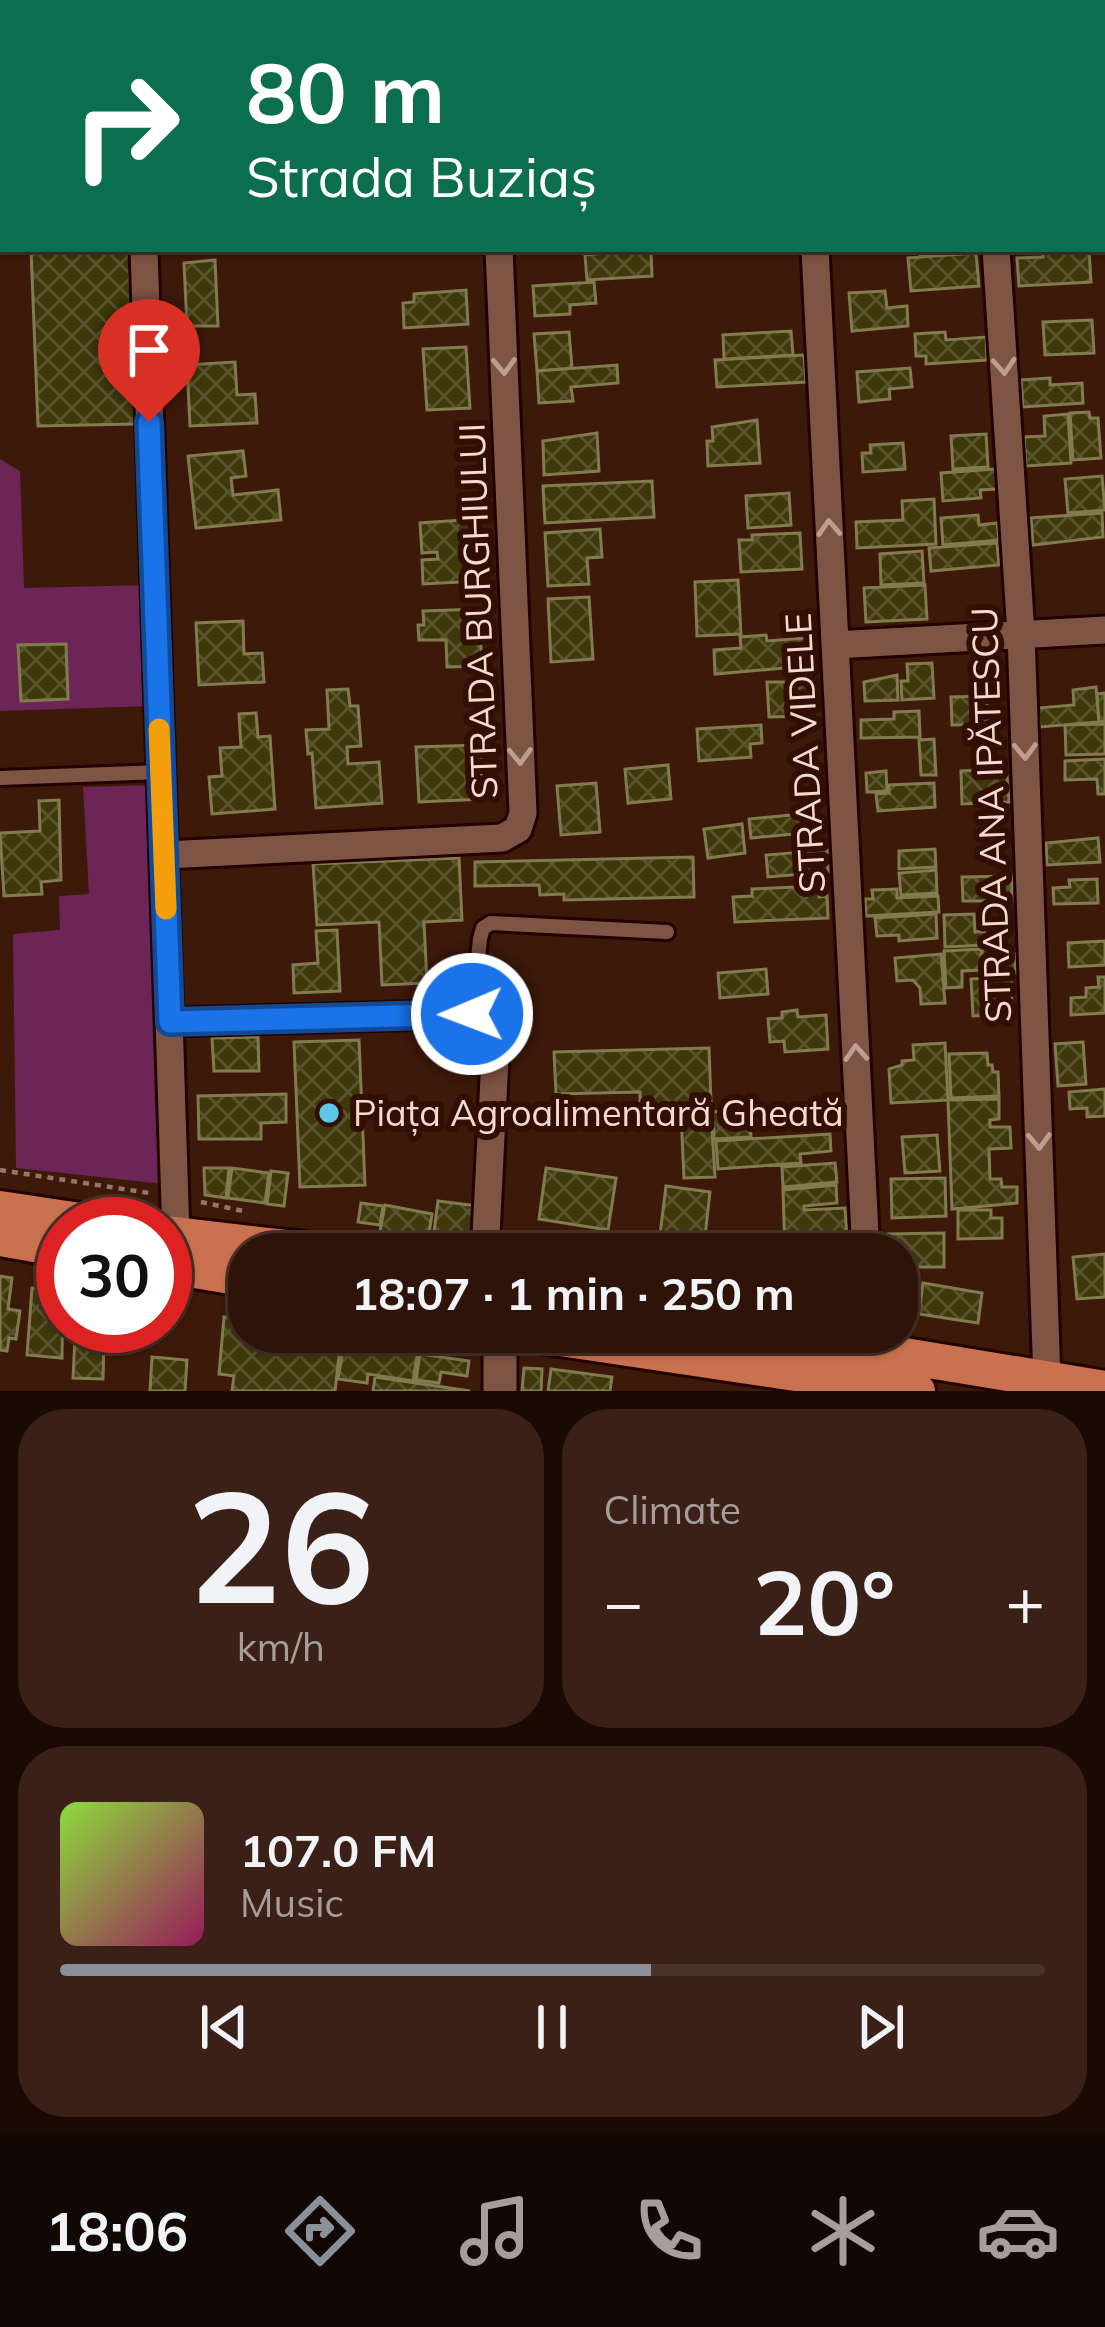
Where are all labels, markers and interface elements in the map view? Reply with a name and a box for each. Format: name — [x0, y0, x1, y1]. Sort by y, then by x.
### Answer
text: 80 m — [246, 39, 445, 144]
icon: right — [48, 48, 204, 204]
text: Strada Buziaș — [246, 143, 597, 211]
pin — [98, 299, 200, 422]
icon: arrive — [116, 317, 182, 383]
one-way arrow — [491, 357, 517, 376]
one-way arrow — [991, 357, 1017, 376]
street label: STRADA BURGHIULUI — [448, 422, 507, 800]
one-way arrow — [817, 518, 843, 537]
street label: STRADA ANA IPĂTESCU — [961, 606, 1020, 1024]
street label: STRADA VIDELE — [775, 612, 834, 894]
one-way arrow — [1012, 742, 1038, 761]
one-way arrow — [507, 747, 533, 766]
position arrow — [409, 951, 535, 1077]
one-way arrow — [843, 1043, 869, 1062]
place label: Piața Agroalimentară Gheată — [353, 1090, 844, 1136]
marker: Piața Agroalimentară Gheată — [316, 1100, 342, 1126]
one-way arrow — [1026, 1132, 1052, 1151]
speed limit sign: 30 — [36, 1197, 192, 1353]
text: 18:07 · 1 min · 250 m — [351, 1265, 795, 1321]
text: 26 — [187, 1446, 374, 1642]
text: Climate — [604, 1485, 741, 1534]
text: 20° — [753, 1545, 895, 1658]
text: − — [604, 1560, 643, 1643]
text: + — [1005, 1560, 1045, 1643]
text: km/h — [237, 1622, 325, 1671]
text: 107.0 FM — [240, 1822, 436, 1878]
text: Music — [240, 1878, 344, 1927]
icon: previous — [191, 1994, 257, 2060]
icon: pause — [519, 1994, 585, 2060]
icon: next — [848, 1994, 914, 2060]
icon: directions — [278, 2189, 362, 2273]
icon: music — [453, 2189, 537, 2273]
icon: phone — [627, 2189, 711, 2273]
icon: climate — [801, 2189, 885, 2273]
icon: car — [976, 2189, 1060, 2273]
text: 18:06 — [45, 2197, 188, 2265]

